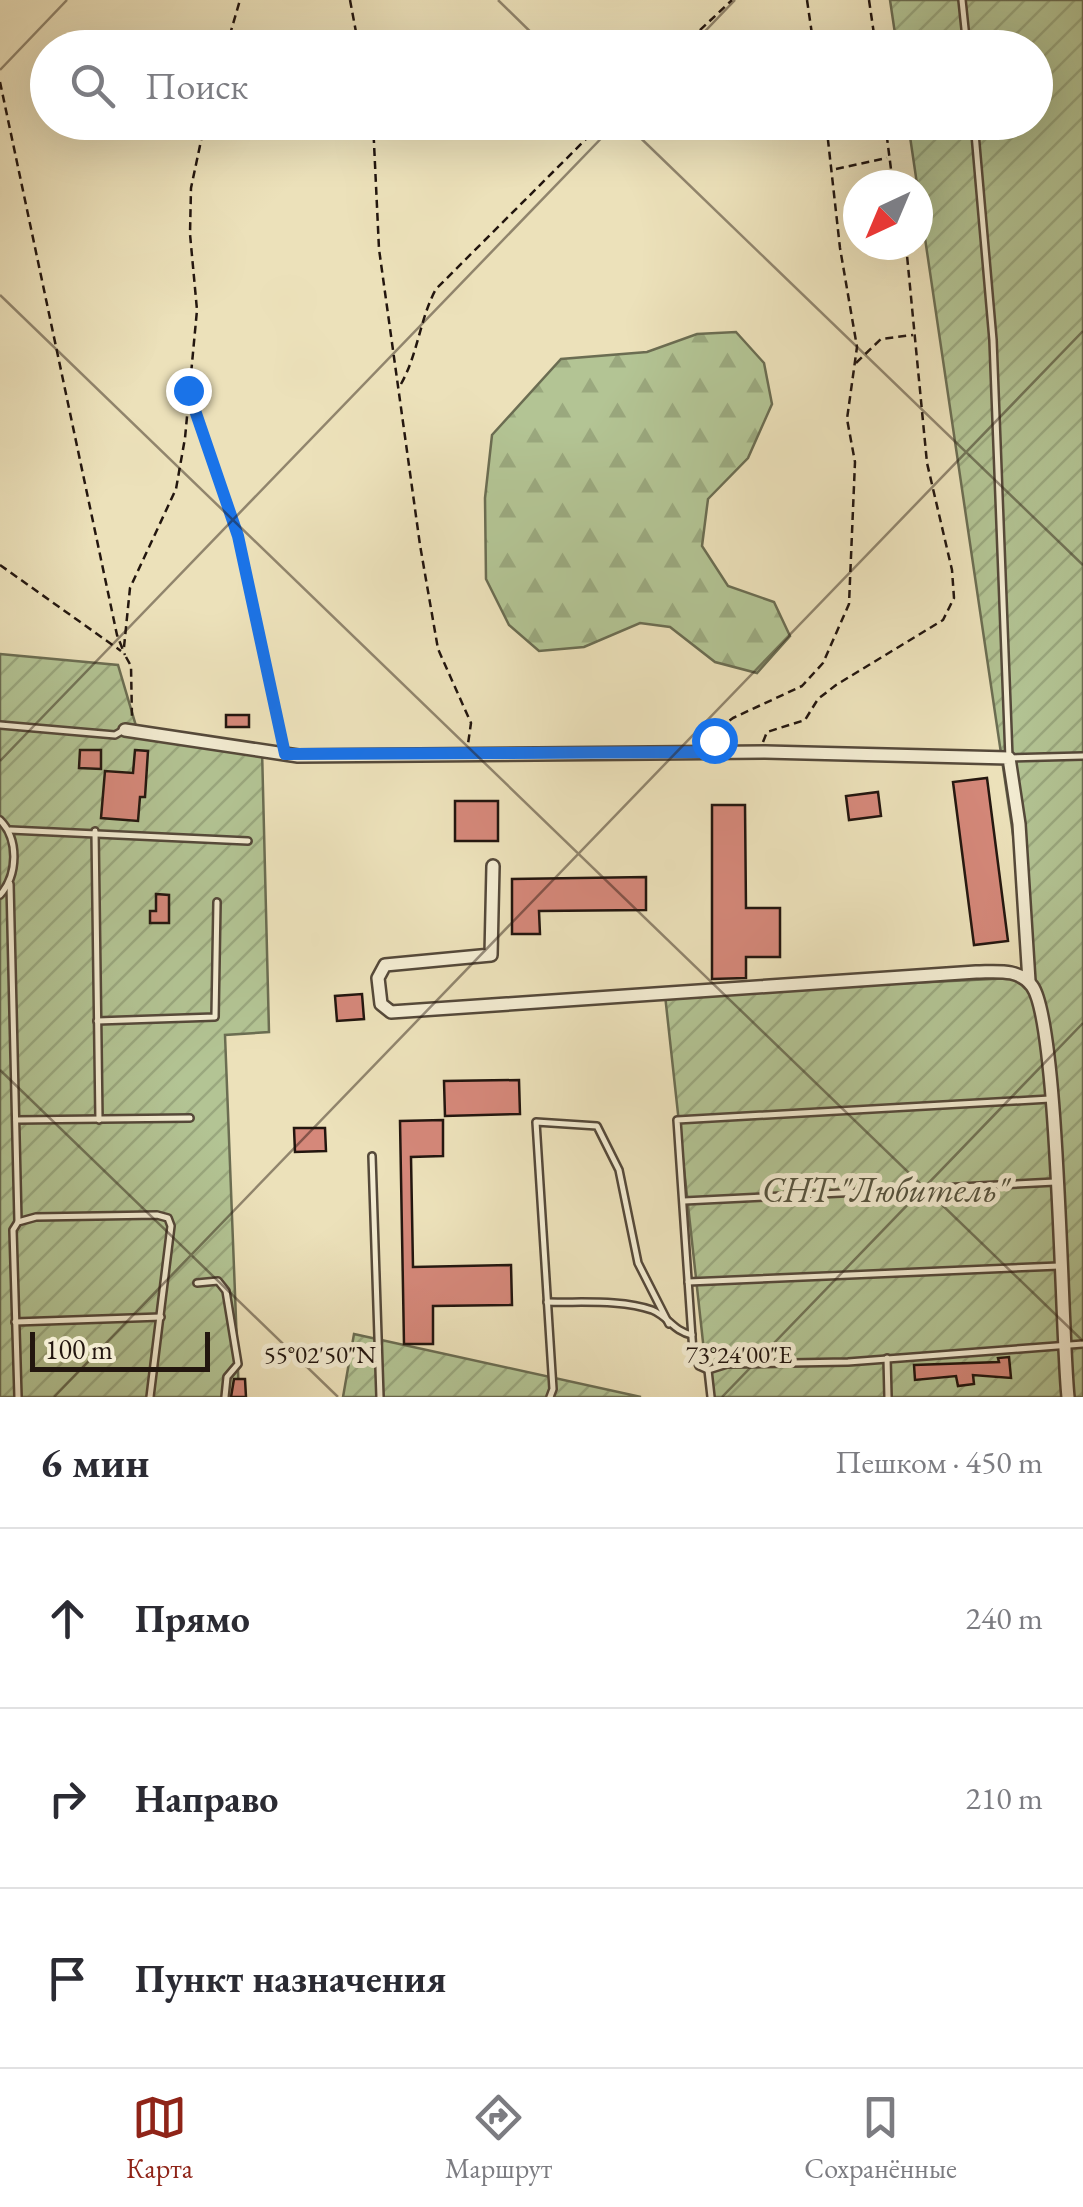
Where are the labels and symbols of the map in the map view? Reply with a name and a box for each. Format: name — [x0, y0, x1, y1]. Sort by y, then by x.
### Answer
north arrow — [843, 170, 933, 260]
route end — [166, 368, 212, 414]
route start — [692, 718, 738, 764]
park label: СНТ "Любитель" — [762, 1167, 1012, 1212]
scale bar — [30, 1327, 210, 1372]
text: 55°02'50"N — [264, 1338, 376, 1370]
text: 73°24'00"E — [686, 1338, 792, 1370]

